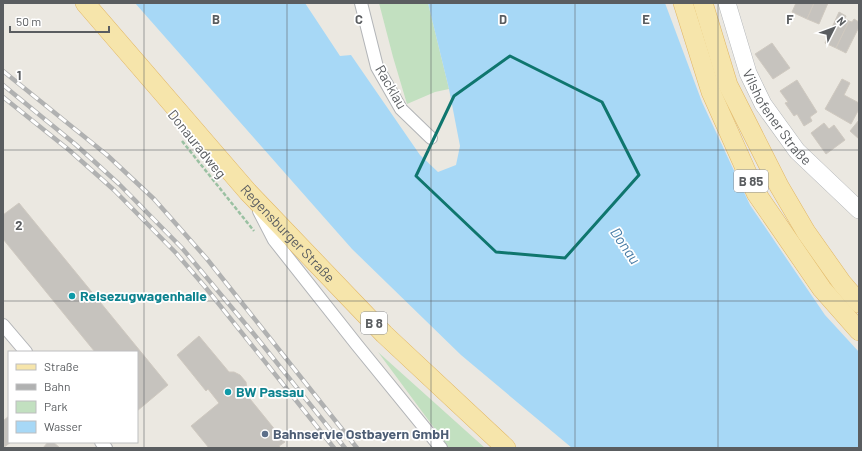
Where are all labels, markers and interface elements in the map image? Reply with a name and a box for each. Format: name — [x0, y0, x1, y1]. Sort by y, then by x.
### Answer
scale bar — [10, 8, 109, 34]
north arrow — [814, 8, 854, 48]
text: B — [212, 11, 220, 27]
text: C — [355, 11, 363, 27]
text: D — [499, 11, 507, 27]
text: E — [642, 11, 650, 27]
text: F — [786, 11, 794, 27]
text: 50 m — [16, 14, 41, 28]
text: N — [835, 14, 849, 28]
street label: Racklau — [372, 62, 411, 112]
street label: Vilshofener Straße — [739, 66, 815, 168]
text: 1 — [17, 67, 21, 83]
street label: Donauradweg — [165, 106, 230, 181]
road number: B 85 — [734, 170, 768, 192]
street label: Regensburger Straße — [237, 181, 339, 286]
text: 2 — [15, 217, 23, 233]
water label: Donau — [607, 224, 645, 267]
place label: Reisezugwagenhalle — [80, 287, 207, 304]
marker: Reisezugwagenhalle — [67, 291, 77, 301]
road number: B 8 — [361, 312, 387, 334]
legend — [8, 351, 138, 443]
text: Straße — [44, 359, 79, 373]
text: Bahn — [44, 379, 71, 393]
place label: BW Passau — [236, 383, 304, 400]
marker: BW Passau — [223, 387, 233, 397]
text: Park — [44, 399, 68, 413]
text: Wasser — [44, 419, 83, 433]
place label: Bahnservie Ostbayern GmbH — [273, 425, 449, 442]
marker: Bahnservie Ostbayern GmbH — [260, 429, 270, 439]

